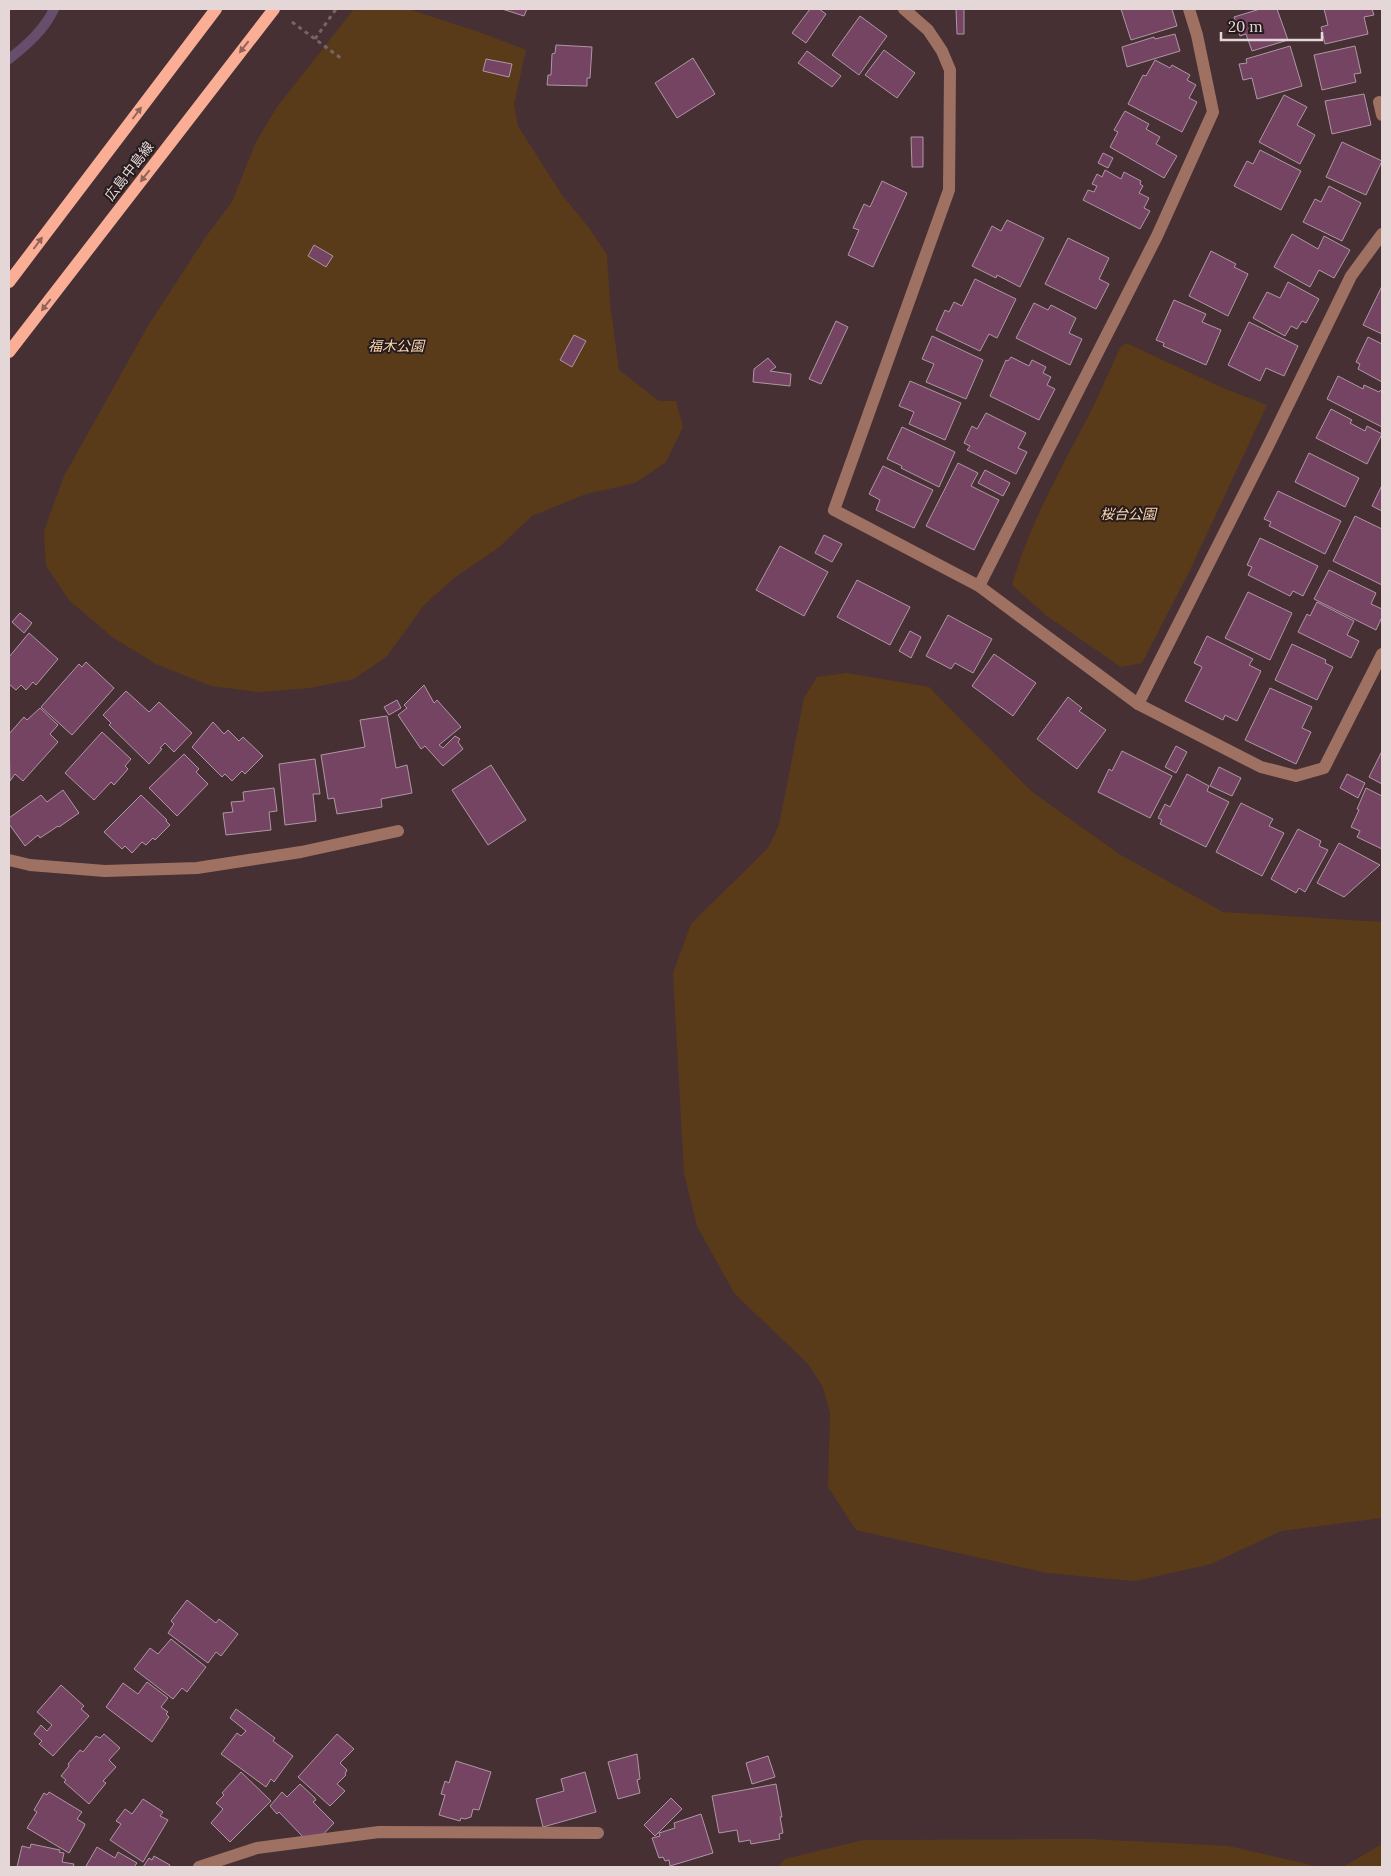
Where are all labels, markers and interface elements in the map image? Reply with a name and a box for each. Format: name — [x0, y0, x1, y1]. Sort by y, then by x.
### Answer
scale bar — [1221, 10, 1322, 42]
text: 20 m — [1228, 17, 1263, 36]
one-way arrow — [239, 40, 249, 54]
one-way arrow — [131, 107, 142, 120]
street label: 広島中島線 — [100, 138, 158, 204]
one-way arrow — [139, 169, 150, 182]
one-way arrow — [33, 237, 44, 250]
one-way arrow — [40, 298, 51, 311]
park label: 福木公園 — [368, 337, 426, 355]
park label: 桜台公園 — [1100, 505, 1158, 523]

